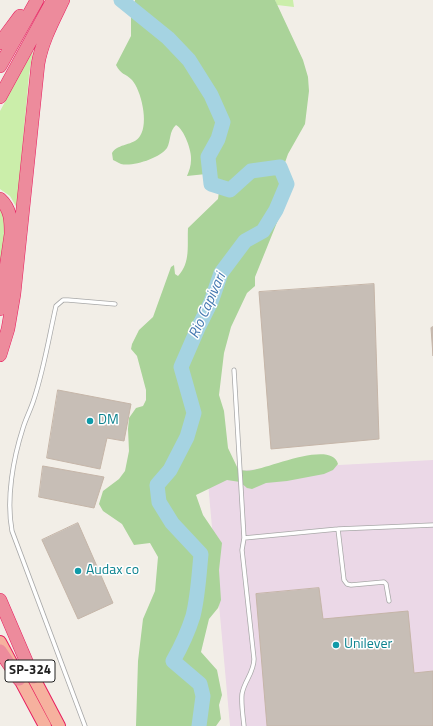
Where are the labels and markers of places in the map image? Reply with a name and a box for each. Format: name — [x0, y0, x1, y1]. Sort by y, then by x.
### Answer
place label: DM — [98, 413, 119, 429]
marker: DM — [85, 416, 95, 426]
place label: Audax co — [86, 563, 139, 579]
marker: Audax co — [73, 566, 83, 576]
place label: Unilever — [344, 637, 392, 653]
marker: Unilever — [331, 640, 341, 650]

